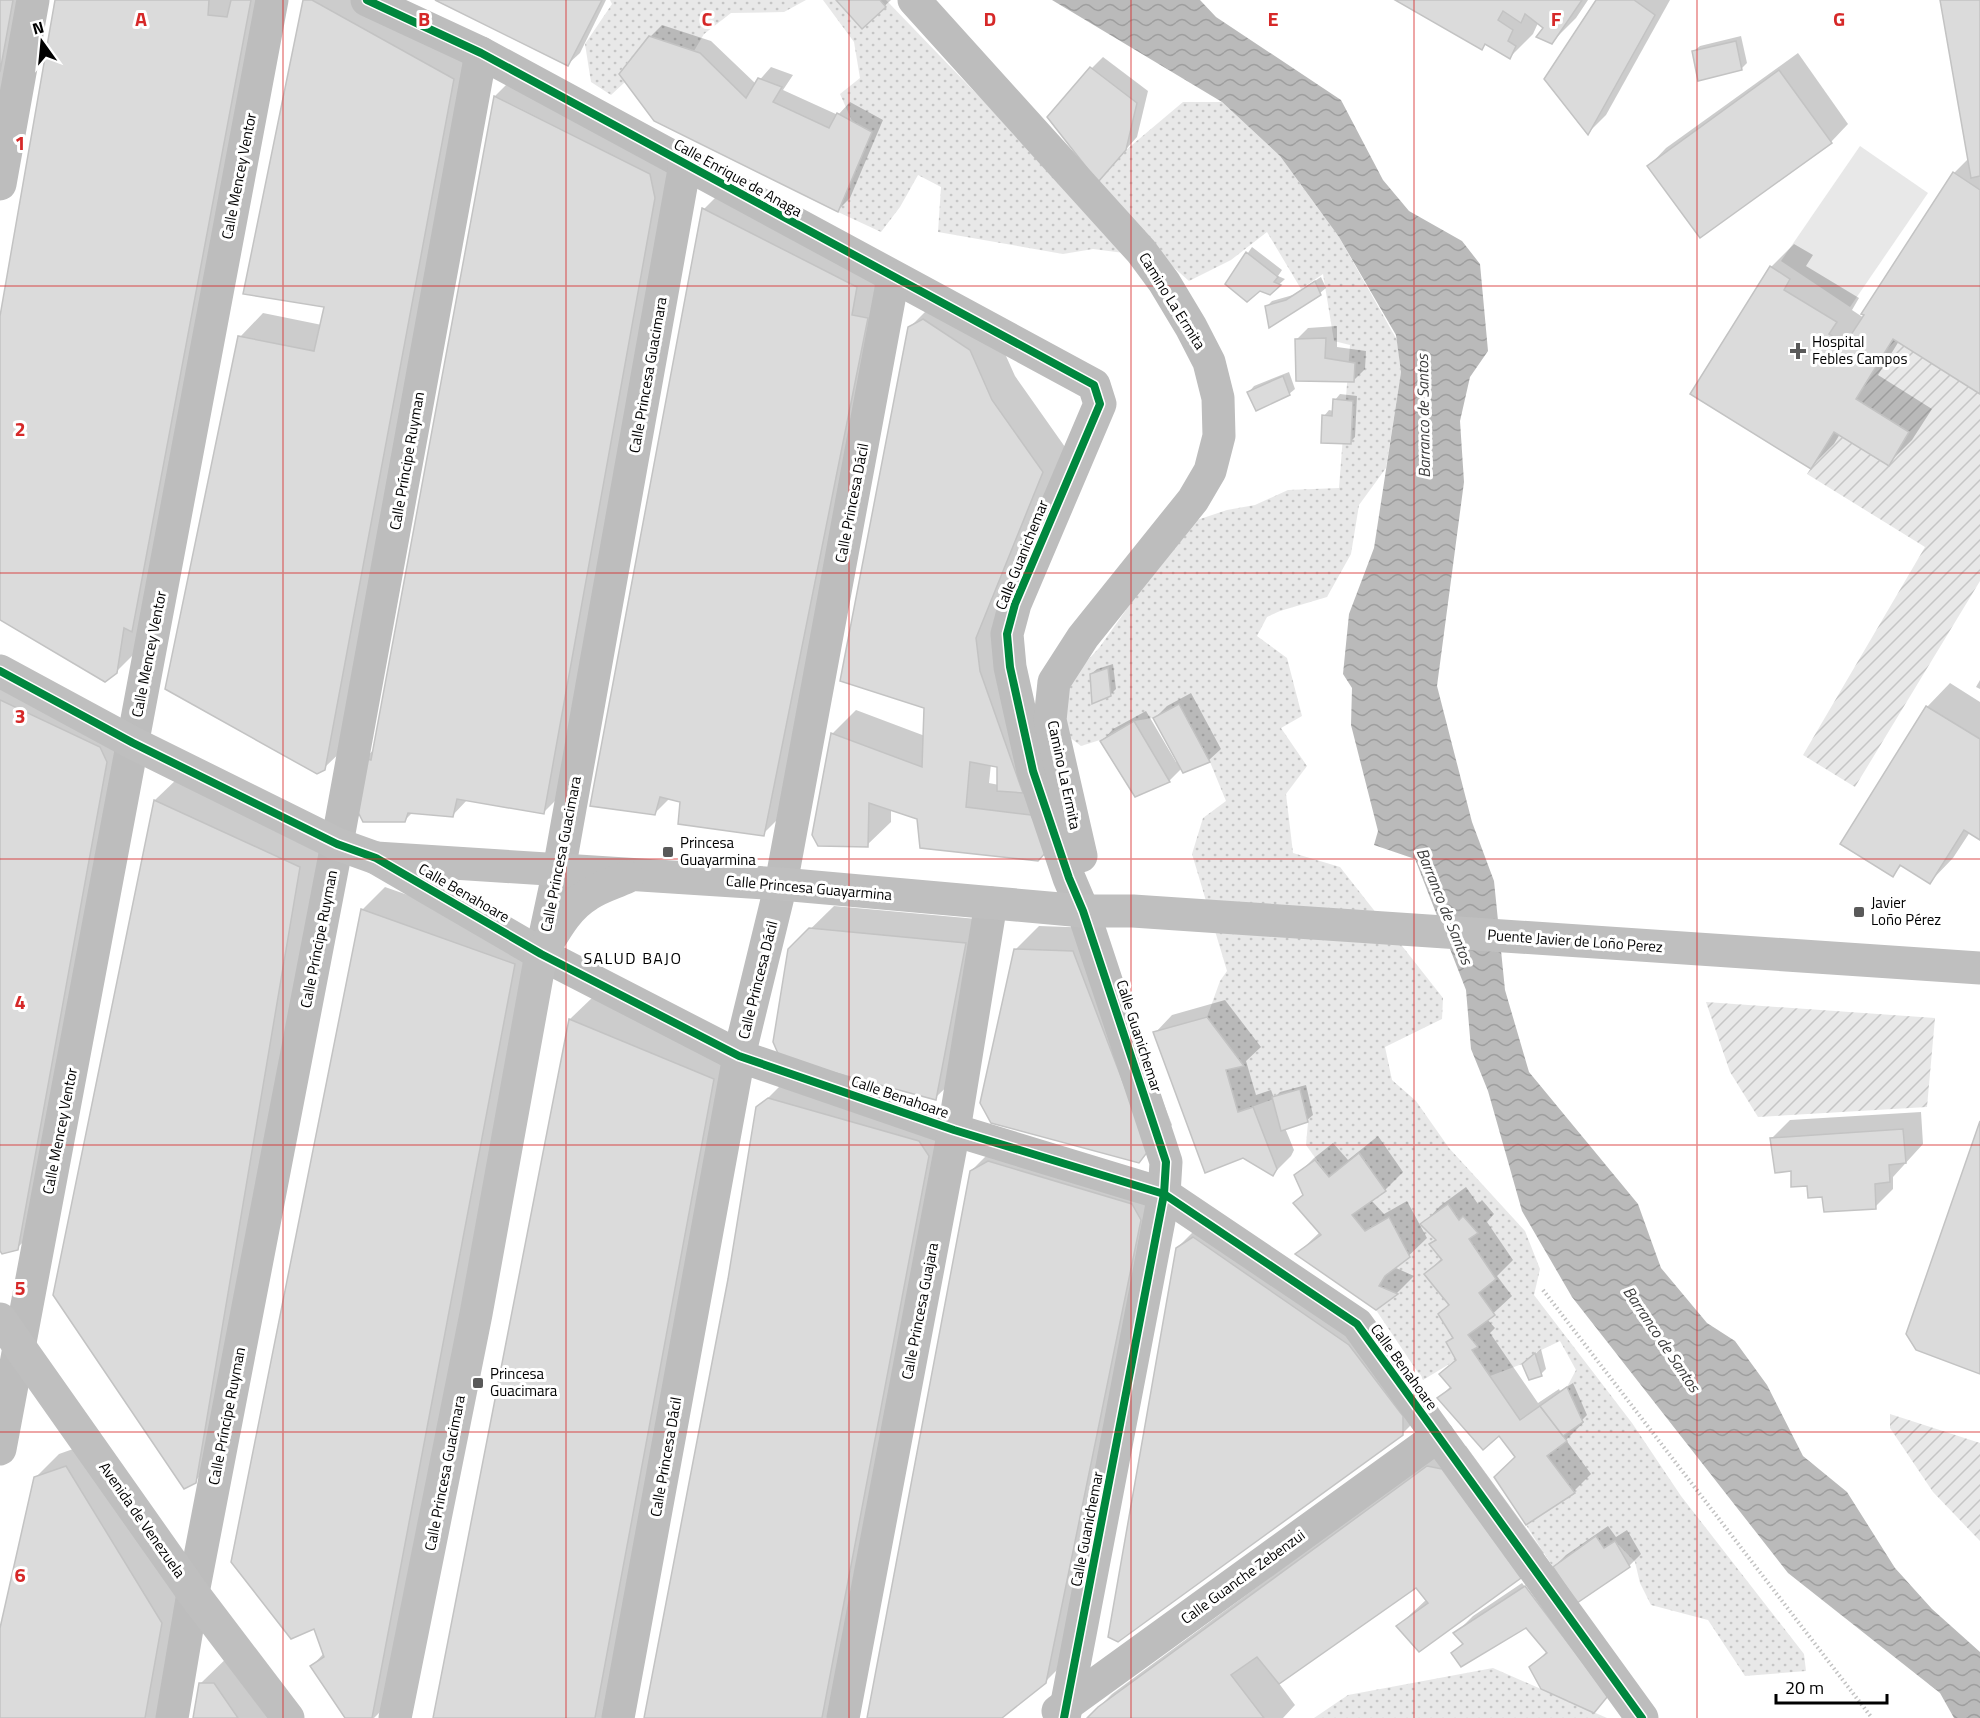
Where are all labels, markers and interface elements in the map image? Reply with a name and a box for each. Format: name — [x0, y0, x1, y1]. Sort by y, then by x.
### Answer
text: A — [135, 3, 147, 34]
text: B — [418, 3, 430, 34]
text: C — [702, 3, 713, 34]
text: D — [984, 3, 996, 34]
text: E — [1267, 3, 1279, 34]
text: F — [1551, 3, 1562, 34]
text: G — [1833, 3, 1845, 34]
north arrow — [12, 12, 72, 72]
text: N — [30, 14, 47, 41]
street label: Calle Mencey Ventor — [215, 111, 262, 241]
text: 1 — [14, 127, 26, 158]
street label: Calle Enrique de Anaga — [670, 133, 807, 223]
street label: Camino La Ermita — [1133, 248, 1212, 354]
street label: Calle Princesa Guacimara — [622, 295, 673, 455]
place label: Hospital Febles Campos — [1812, 330, 1907, 370]
marker: Hospital Febles Campos — [1789, 342, 1807, 360]
water label: Barranco de Santos — [1410, 353, 1436, 478]
street label: Calle Príncipe Ruyman — [383, 390, 430, 532]
text: 2 — [14, 413, 26, 444]
street label: Calle Princesa Dácil — [829, 441, 874, 565]
street label: Calle Guanichemar — [989, 496, 1054, 613]
street label: Calle Mencey Ventor — [125, 589, 172, 719]
text: 3 — [14, 700, 26, 731]
street label: Camino La Ermita — [1042, 718, 1087, 832]
street label: Calle Princesa Guacimara — [534, 774, 587, 934]
place label: Princesa Guayarmina — [680, 831, 756, 871]
water label: Barranco de Santos — [1411, 844, 1480, 969]
marker: Princesa Guayarmina — [661, 845, 675, 859]
street label: Calle Benahoare — [414, 857, 514, 928]
street label: Calle Príncipe Ruyman — [294, 868, 343, 1010]
street label: Calle Princesa Guayarmina — [725, 869, 893, 906]
place label: Javier Loño Pérez — [1871, 891, 1941, 931]
marker: Javier Loño Pérez — [1852, 905, 1866, 919]
street label: Calle Princesa Dácil — [732, 918, 783, 1041]
street label: Puente Javier de Loño Perez — [1486, 923, 1664, 958]
district label: SALUD BAJO — [583, 946, 683, 970]
street label: Calle Guanichemar — [1110, 977, 1168, 1095]
text: 4 — [14, 986, 26, 1017]
street label: Calle Mencey Ventor — [36, 1066, 83, 1196]
street label: Calle Benahoare — [848, 1069, 952, 1124]
street label: Calle Princesa Guajara — [895, 1240, 944, 1381]
text: 5 — [14, 1272, 26, 1303]
water label: Barranco de Santos — [1618, 1281, 1707, 1398]
street label: Calle Benahoare — [1365, 1319, 1444, 1415]
street label: Calle Príncipe Ruyman — [202, 1345, 251, 1487]
place label: Princesa Guacimara — [490, 1362, 558, 1402]
marker: Princesa Guacimara — [471, 1376, 485, 1390]
street label: Calle Princesa Guacimara — [418, 1393, 471, 1553]
street label: Calle Princesa Dácil — [644, 1395, 687, 1519]
street label: Avenida de Venezuela — [94, 1457, 191, 1583]
street label: Calle Guanichemar — [1064, 1469, 1109, 1589]
street label: Calle Guanche Zebenzui — [1176, 1524, 1310, 1630]
text: 6 — [14, 1559, 26, 1590]
scale bar — [1776, 1667, 1887, 1705]
text: 20 m — [1785, 1674, 1824, 1701]

